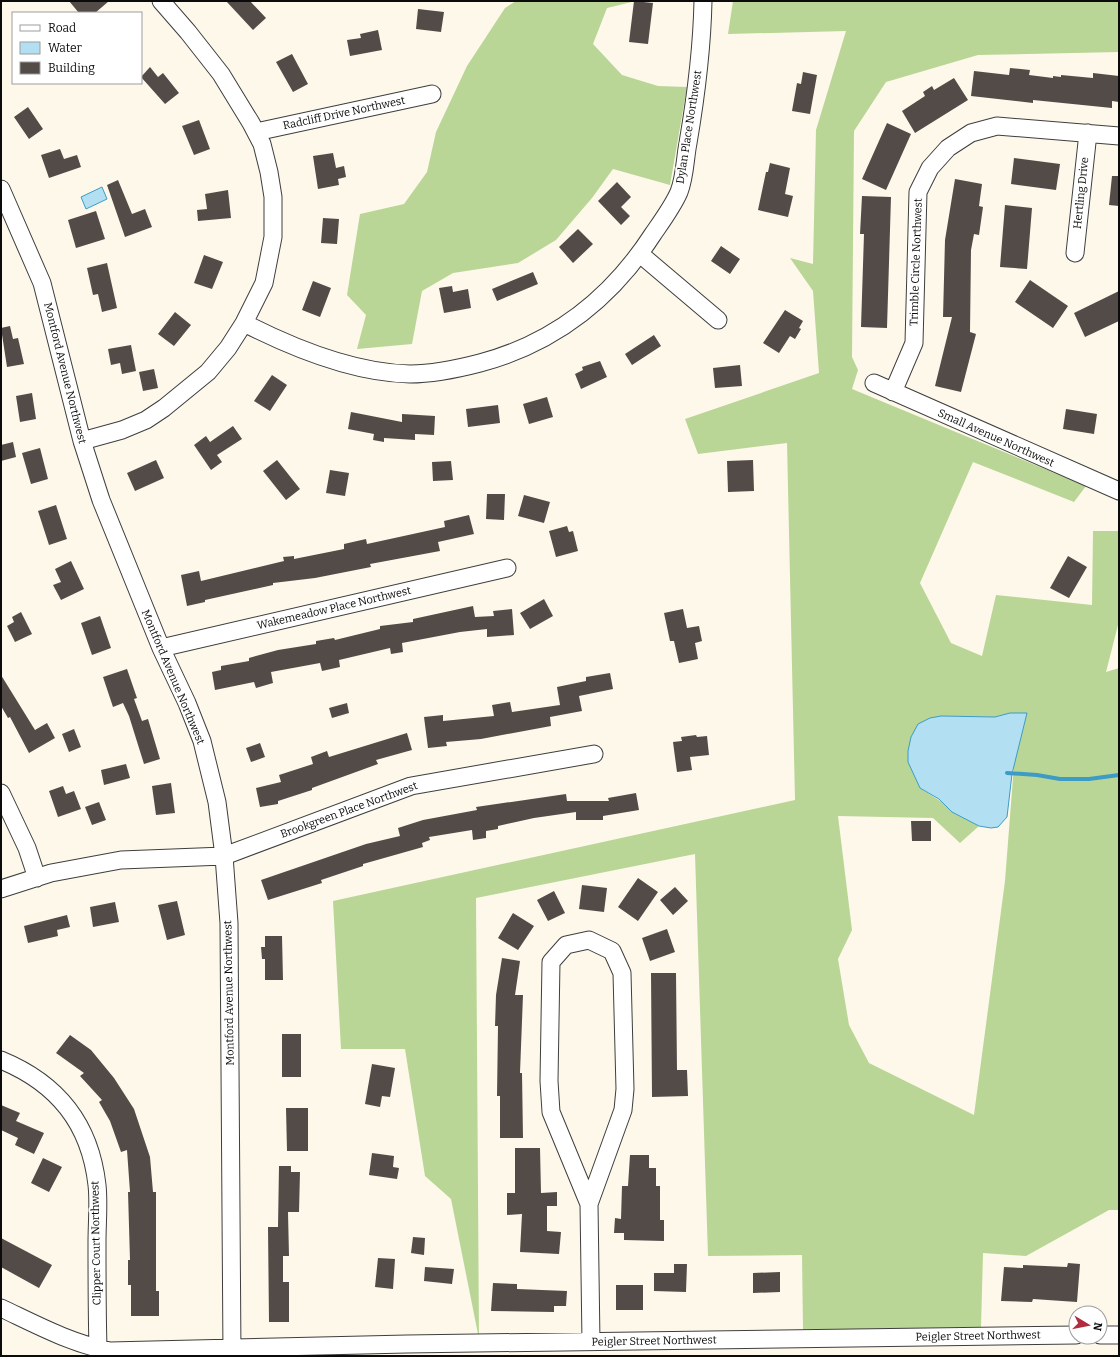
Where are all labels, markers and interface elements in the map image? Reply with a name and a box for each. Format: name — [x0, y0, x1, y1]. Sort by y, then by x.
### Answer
legend — [12, 12, 142, 84]
text: Road — [48, 21, 76, 35]
text: Water — [48, 41, 83, 55]
text: Building — [48, 61, 95, 75]
street label: Dylan Place Northwest — [674, 69, 704, 185]
street label: Radcliff Drive Northwest — [282, 94, 406, 132]
street label: Hertling Drive — [1071, 156, 1091, 230]
street label: Trimble Circle Northwest — [907, 198, 925, 326]
street label: Montford Avenue Northwest — [41, 301, 89, 445]
street label: Small Avenue Northwest — [936, 406, 1056, 470]
street label: Wakemeadow Place Northwest — [256, 584, 412, 632]
street label: Montford Avenue Northwest — [139, 608, 207, 746]
street label: Brookgreen Place Northwest — [279, 779, 419, 841]
street label: Montford Avenue Northwest — [221, 920, 237, 1066]
street label: Clipper Court Northwest — [88, 1181, 104, 1305]
north arrow — [1068, 1305, 1108, 1345]
text: N — [1090, 1321, 1104, 1332]
street label: Peigler Street Northwest — [915, 1328, 1041, 1344]
street label: Peigler Street Northwest — [591, 1333, 717, 1349]

